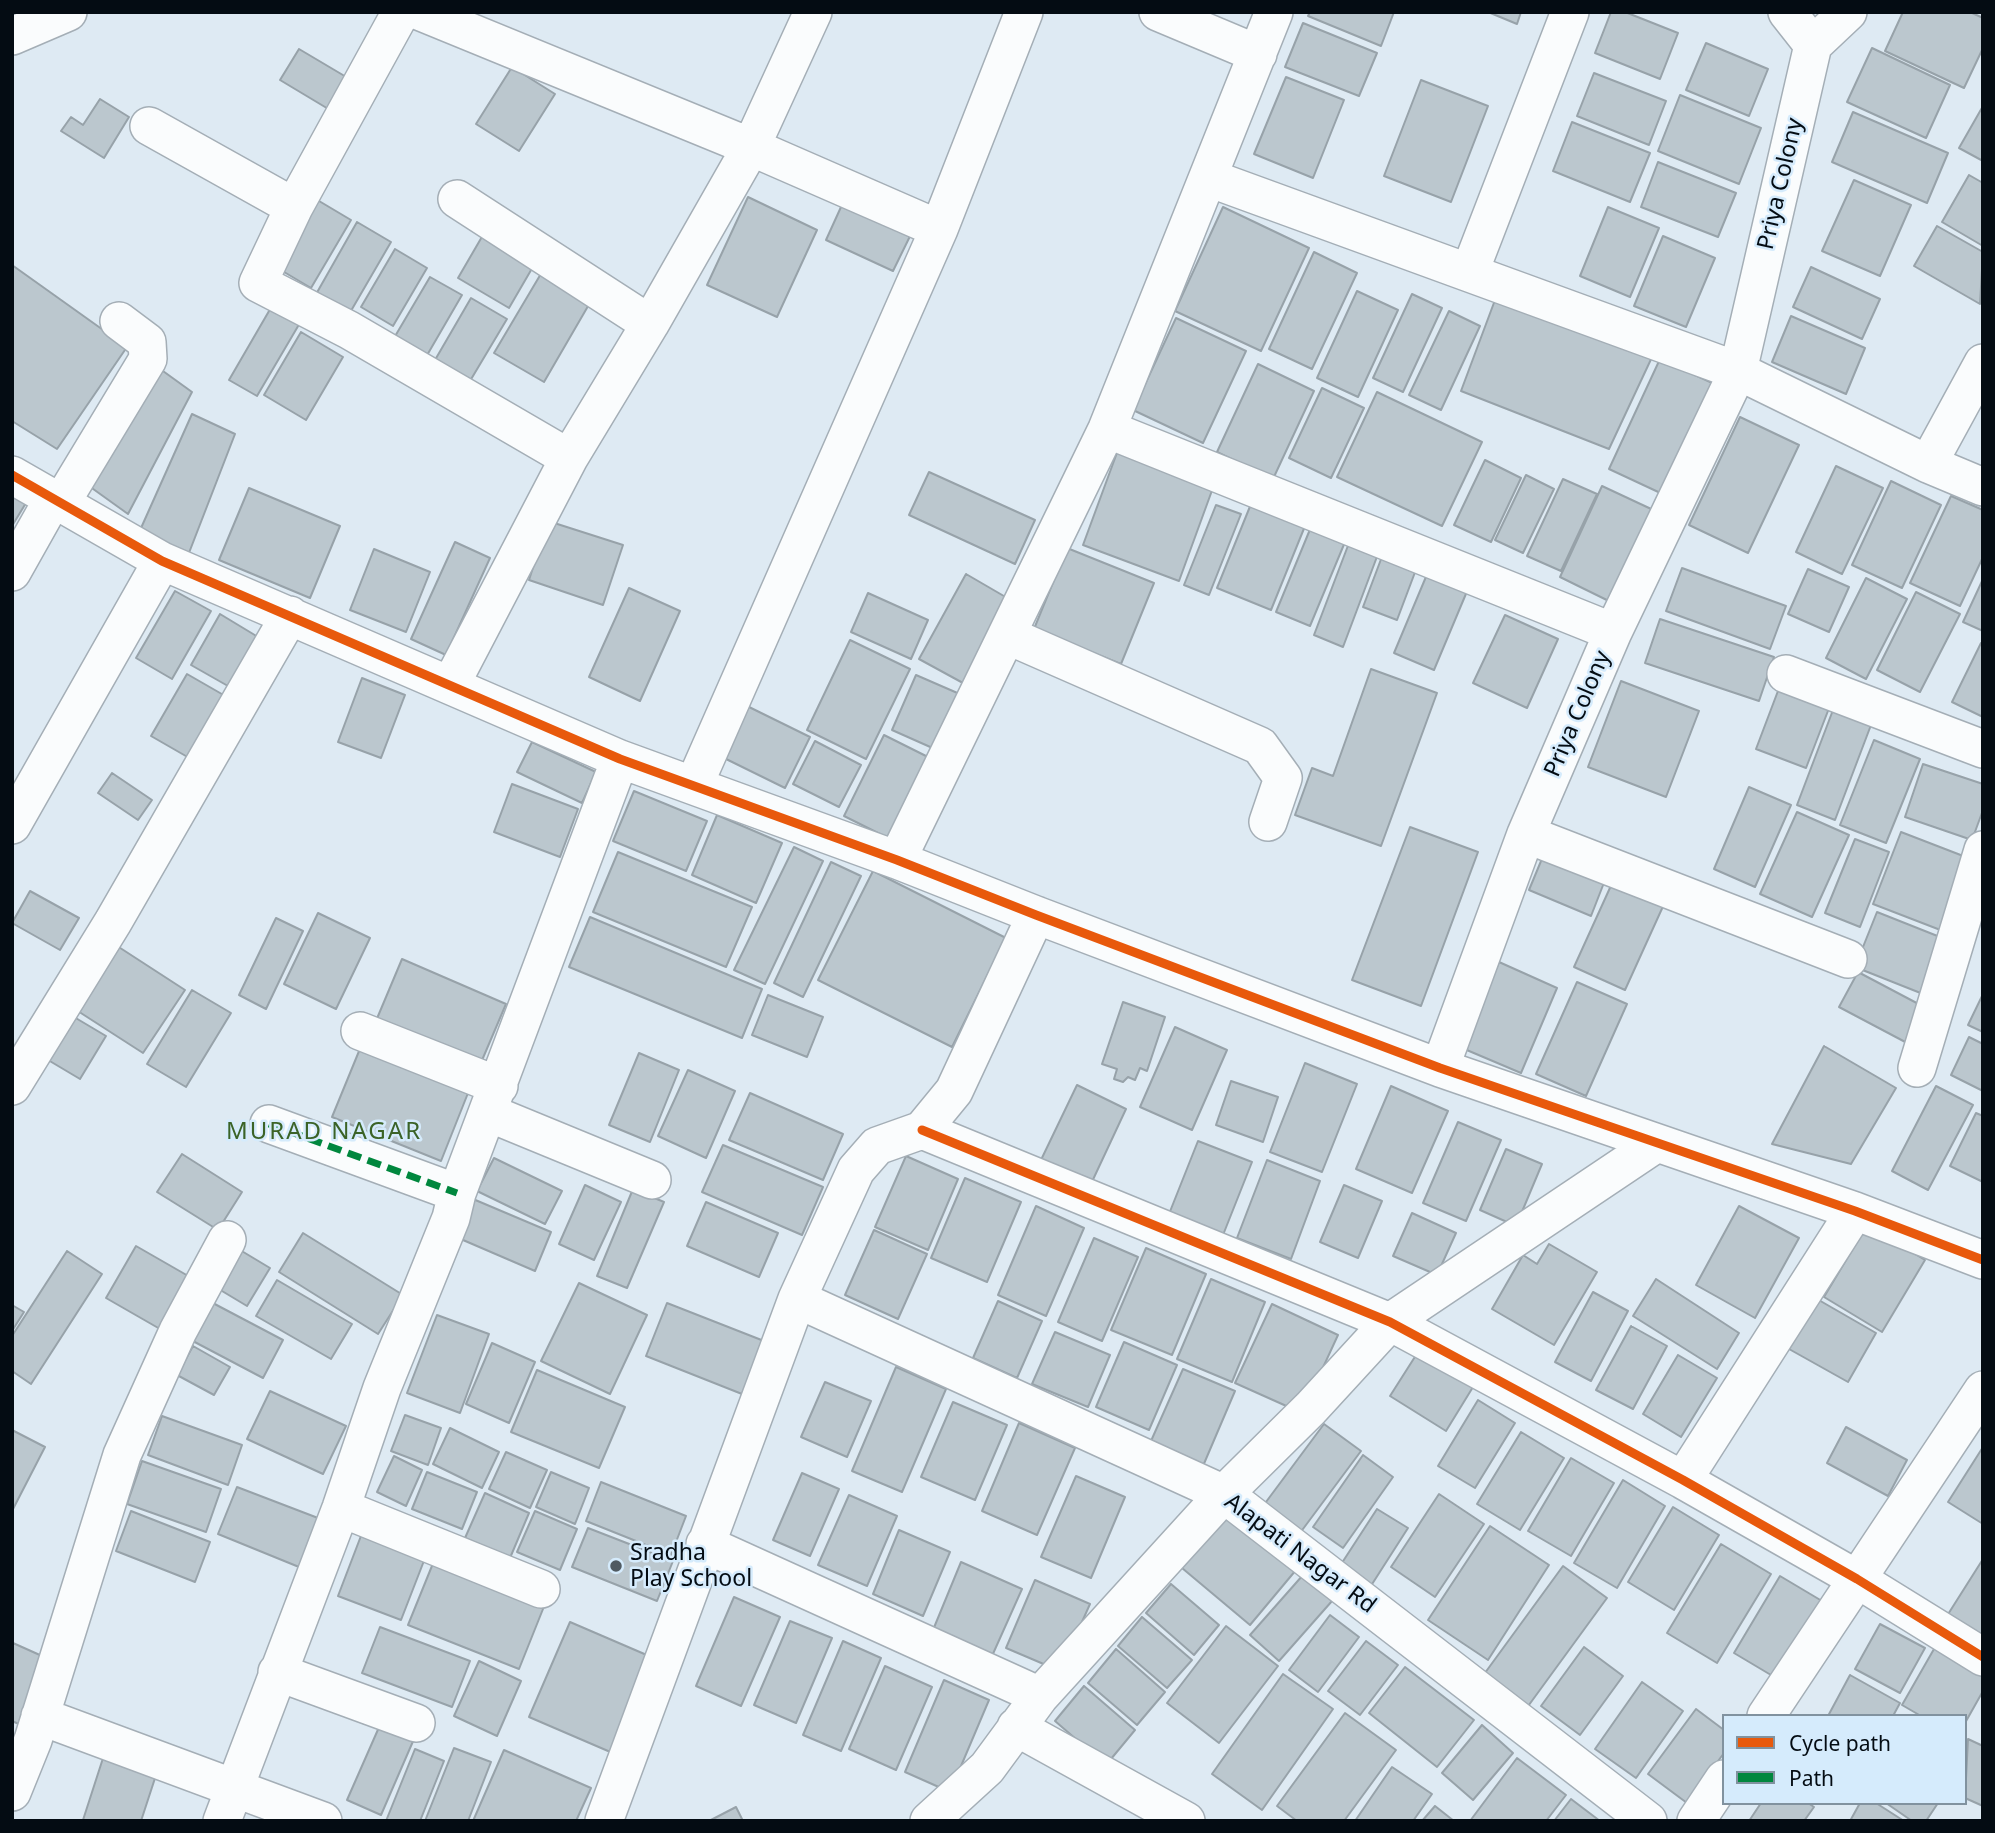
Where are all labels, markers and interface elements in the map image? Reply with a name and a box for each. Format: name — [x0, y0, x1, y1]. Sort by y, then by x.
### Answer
street label: Priya Colony — [1752, 116, 1810, 252]
street label: Priya Colony — [1539, 647, 1617, 781]
district label: MURAD NAGAR — [227, 1118, 421, 1146]
street label: Alapati Nagar Rd — [1219, 1488, 1381, 1620]
place label: Sradha Play School — [630, 1539, 752, 1593]
marker: Sradha Play School — [608, 1558, 624, 1574]
legend — [1722, 1714, 1967, 1805]
text: Cycle path — [1789, 1729, 1891, 1757]
text: Path — [1789, 1764, 1834, 1792]

